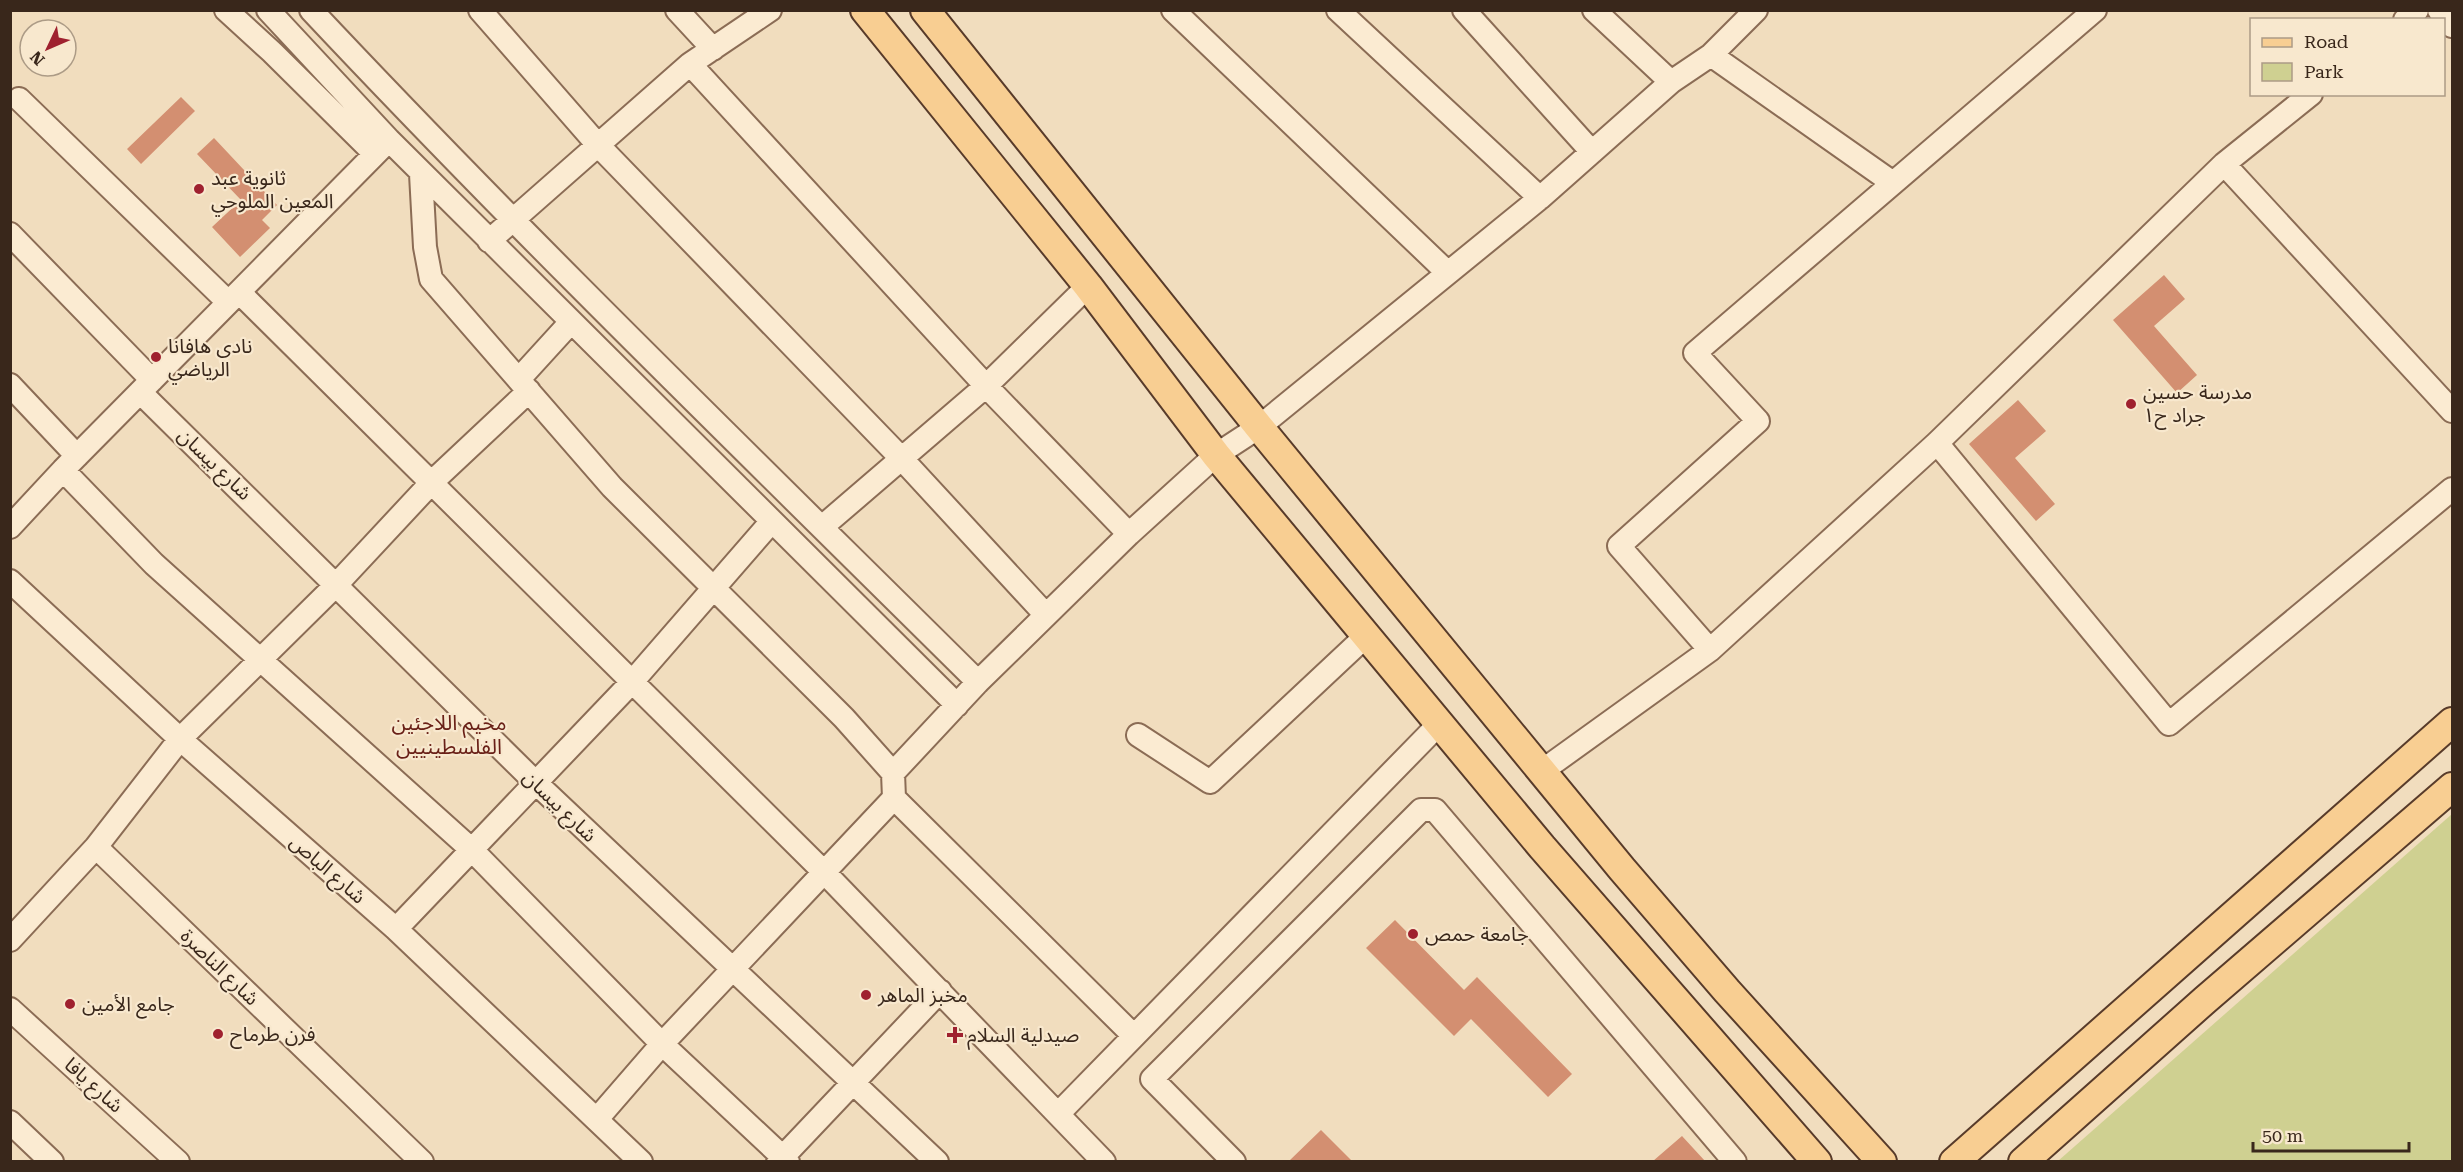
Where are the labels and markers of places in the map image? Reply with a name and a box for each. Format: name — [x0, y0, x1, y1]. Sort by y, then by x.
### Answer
place label: ثانوية عبد المعين الملوحي — [211, 166, 334, 217]
marker: ثانوية عبد المعين الملوحي — [192, 182, 206, 196]
place label: نادي هافانا الرياضي — [168, 334, 252, 385]
marker: نادي هافانا الرياضي — [149, 350, 163, 364]
place label: مدرسة حسين جراد ح١ — [2143, 380, 2252, 430]
marker: مدرسة حسين جراد ح١ — [2124, 397, 2138, 411]
place label: جامعة حمص — [1425, 922, 1529, 946]
marker: جامعة حمص — [1406, 927, 1420, 941]
place label: مخبز الماهر — [877, 983, 968, 1007]
marker: مخبز الماهر — [859, 988, 873, 1002]
place label: جامع الأمين — [82, 992, 175, 1019]
marker: جامع الأمين — [63, 997, 77, 1011]
place label: فرن طرماح — [230, 1022, 315, 1049]
place label: صيدلية السلام — [967, 1023, 1079, 1050]
marker: فرن طرماح — [211, 1027, 225, 1041]
marker: صيدلية السلام — [948, 1028, 962, 1042]

